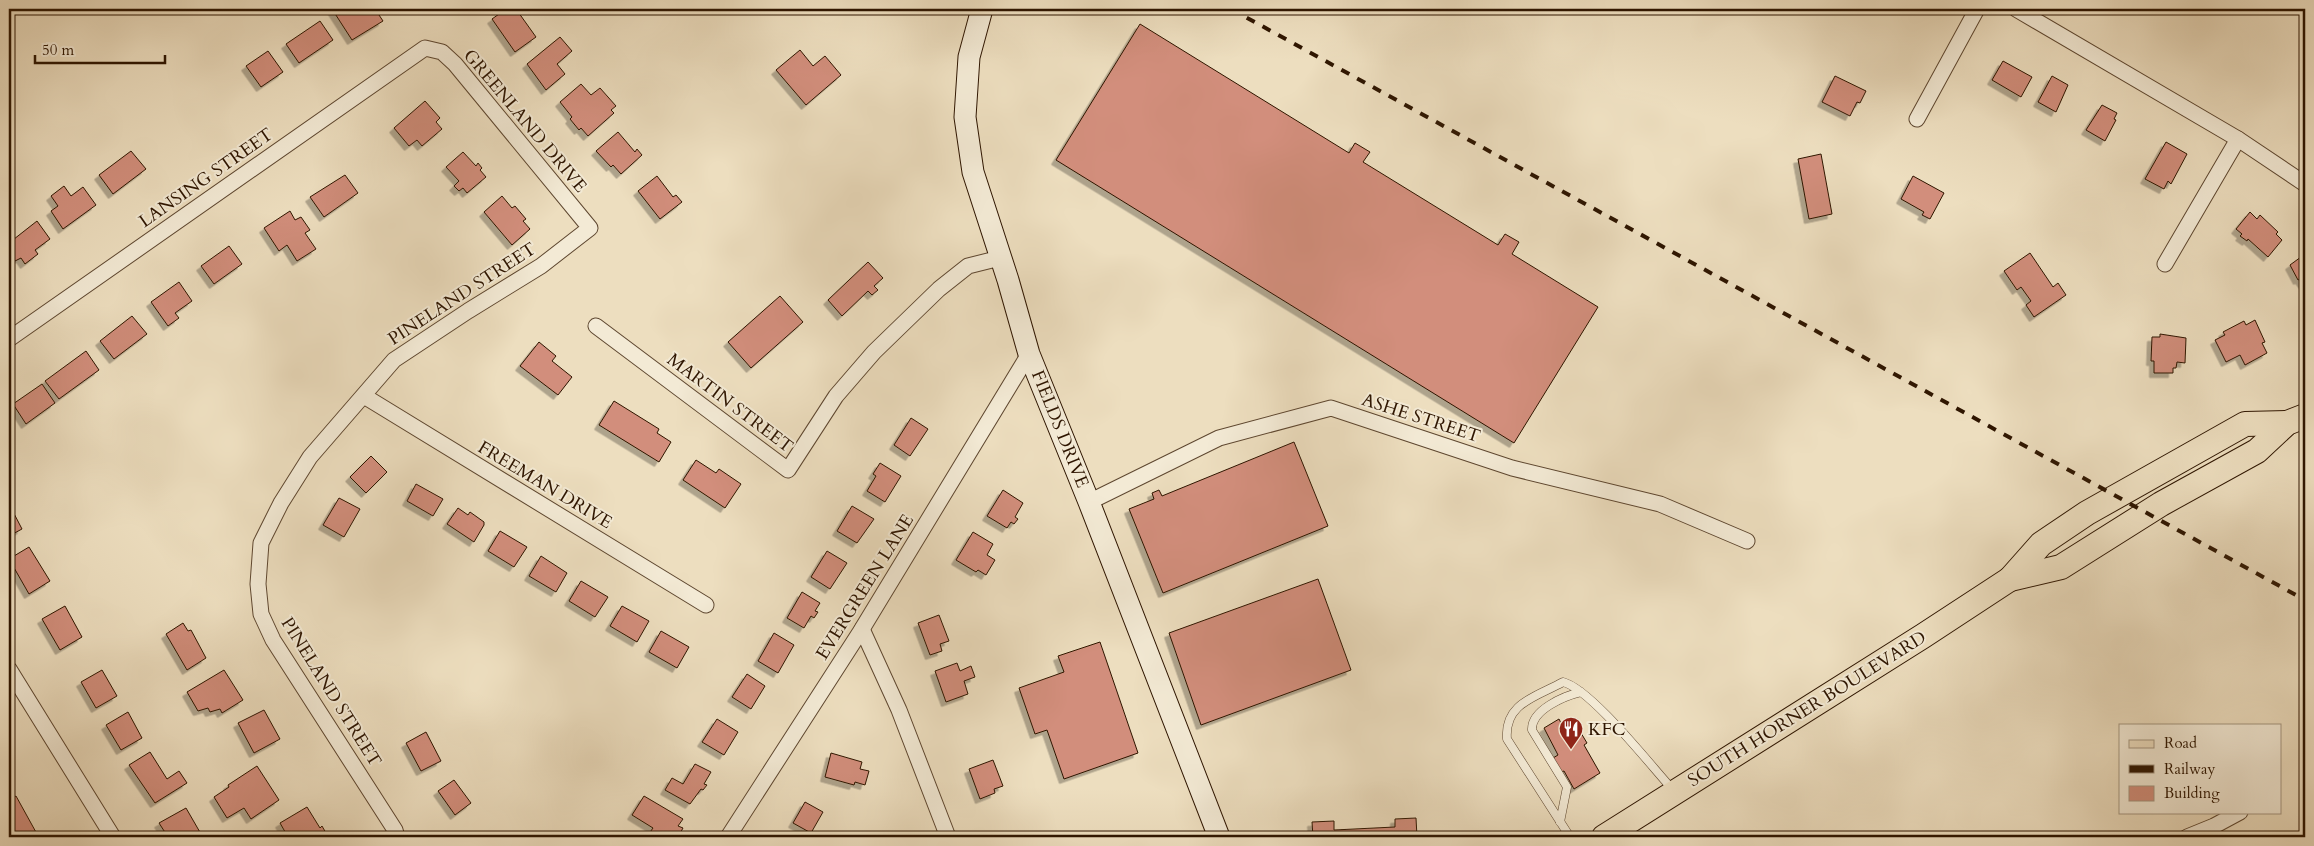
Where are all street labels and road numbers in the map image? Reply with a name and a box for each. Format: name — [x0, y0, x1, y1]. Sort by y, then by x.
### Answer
street label: GREENLAND DRIVE — [457, 44, 593, 198]
street label: LANSING STREET — [134, 122, 278, 234]
street label: PINELAND STREET — [383, 237, 541, 351]
street label: MARTIN STREET — [662, 347, 798, 459]
street label: FIELDS DRIVE — [1025, 367, 1095, 491]
street label: ASHE STREET — [1359, 387, 1483, 449]
street label: FREEMAN DRIVE — [473, 435, 617, 535]
street label: EVERGREEN LANE — [810, 509, 920, 665]
street label: PINELAND STREET — [275, 612, 387, 772]
street label: SOUTH HORNER BOULEVARD — [1683, 625, 1931, 793]

